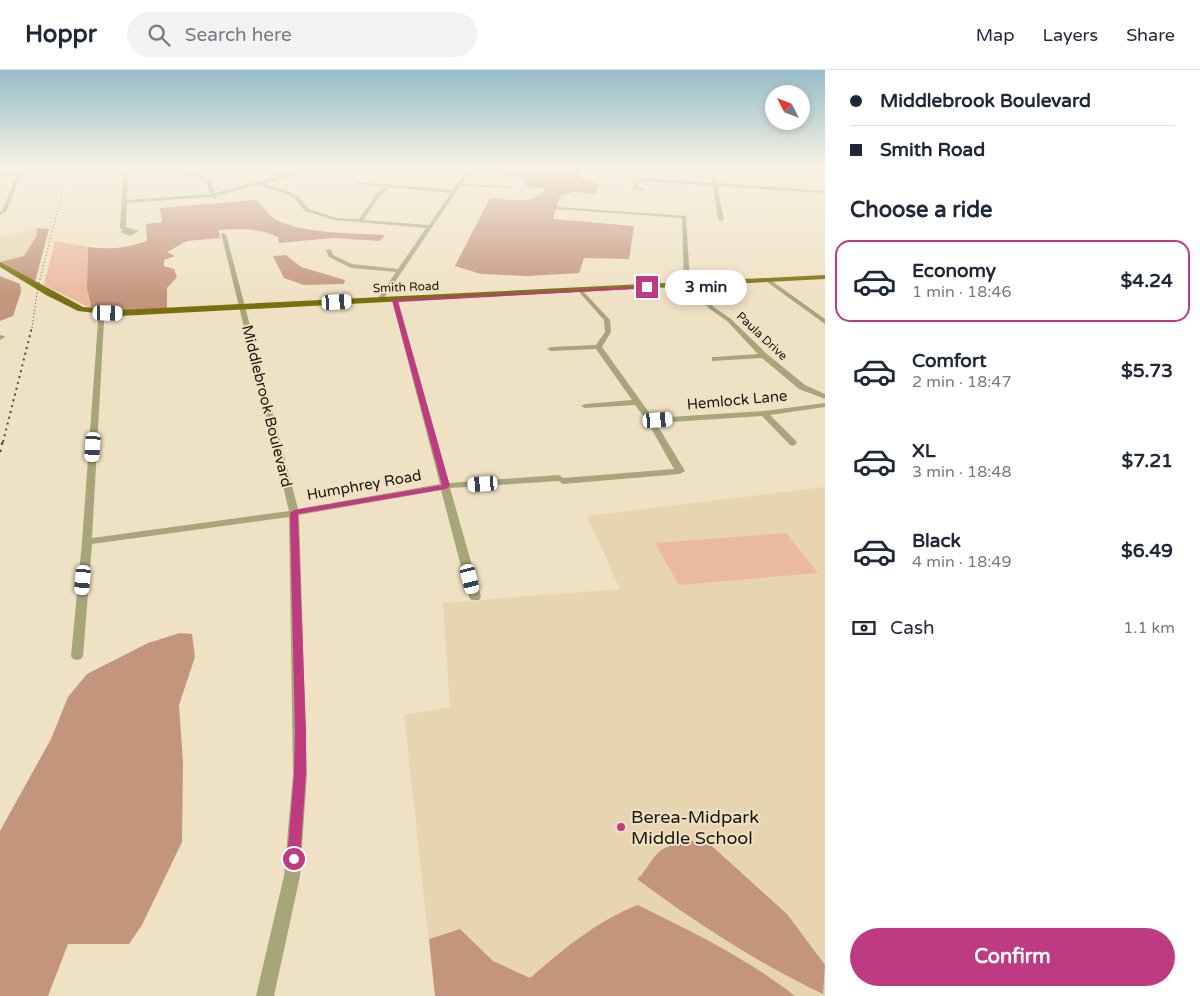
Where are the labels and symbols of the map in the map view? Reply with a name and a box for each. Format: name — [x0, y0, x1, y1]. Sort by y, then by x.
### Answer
north arrow — [765, 85, 810, 130]
callout: 3 min — [664, 270, 747, 304]
route end — [636, 276, 658, 298]
street label: Smith Road — [373, 279, 439, 295]
car — [321, 294, 352, 310]
car — [92, 305, 123, 321]
street label: Paula Drive — [734, 309, 790, 363]
street label: Middlebrook Boulevard — [238, 323, 296, 489]
street label: Hemlock Lane — [686, 387, 788, 413]
car — [642, 411, 673, 429]
car — [84, 432, 101, 462]
street label: Humphrey Road — [305, 466, 423, 504]
car — [467, 475, 498, 493]
car — [459, 563, 480, 595]
car — [74, 564, 91, 596]
place label: Berea-Midpark Middle School — [631, 806, 759, 849]
marker: Berea-Midpark Middle School — [615, 821, 627, 833]
route start — [283, 848, 305, 870]

